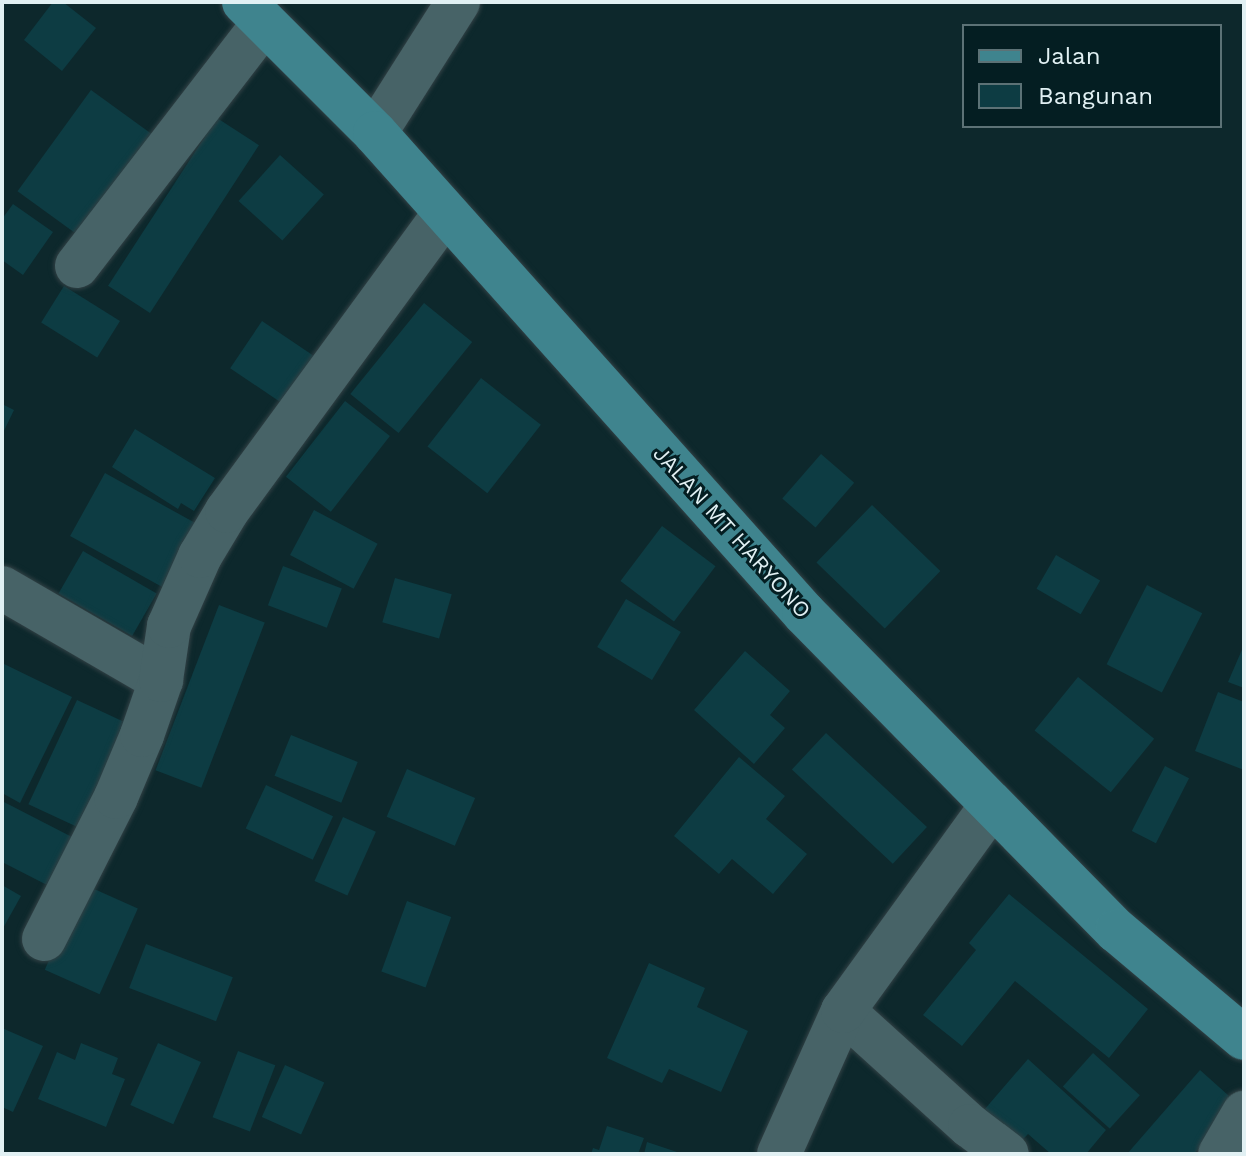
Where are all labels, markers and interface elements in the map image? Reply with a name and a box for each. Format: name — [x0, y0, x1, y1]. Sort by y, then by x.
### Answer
legend — [962, 24, 1222, 128]
text: Jalan — [1038, 42, 1101, 70]
text: Bangunan — [1038, 82, 1153, 110]
street label: JALAN MT HARYONO — [647, 440, 817, 624]

